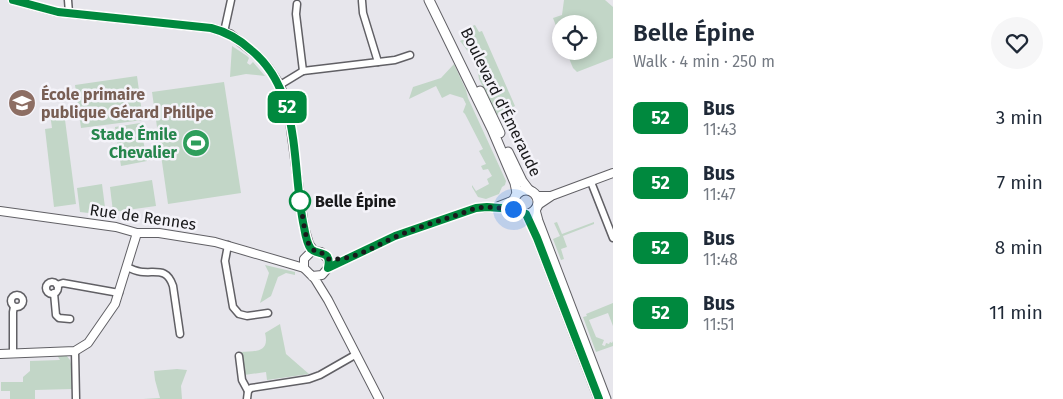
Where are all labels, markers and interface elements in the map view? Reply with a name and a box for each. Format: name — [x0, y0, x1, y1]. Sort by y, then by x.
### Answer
map controls — [552, 15, 597, 60]
button: locate — [552, 15, 597, 60]
button: heart — [991, 17, 1043, 69]
text: Belle Épine — [633, 19, 755, 47]
street label: Boulevard d'Émeraude — [457, 24, 546, 180]
text: Walk · 4 min · 250 m — [633, 52, 775, 71]
place label: École primaire publique Gérard Philipe — [41, 84, 214, 122]
school or university icon: École primaire publique Gérard Philipe — [7, 88, 37, 118]
line badge: 52 — [264, 91, 310, 123]
text: 52 — [278, 96, 296, 118]
text: Bus — [703, 97, 735, 120]
text: 3 min — [996, 106, 1043, 129]
text: 52 — [651, 107, 670, 129]
text: 11:43 — [703, 120, 737, 139]
place label: Stade Émile Chevalier — [91, 124, 178, 162]
sports icon: Stade Émile Chevalier — [181, 128, 211, 158]
text: Bus — [703, 162, 735, 185]
text: 7 min — [997, 171, 1043, 194]
text: 52 — [651, 172, 670, 194]
text: 11:47 — [703, 185, 736, 204]
marker: Belle Épine — [289, 190, 311, 212]
place label: Belle Épine — [315, 191, 396, 211]
your location — [501, 197, 526, 222]
street label: Rue de Rennes — [88, 200, 198, 234]
text: Bus — [703, 227, 735, 250]
text: 8 min — [995, 236, 1043, 259]
text: 52 — [651, 237, 670, 259]
text: 11:48 — [703, 250, 738, 269]
text: Bus — [703, 292, 735, 315]
text: 11 min — [989, 301, 1043, 324]
text: 52 — [651, 302, 670, 324]
text: 11:51 — [703, 315, 735, 334]

